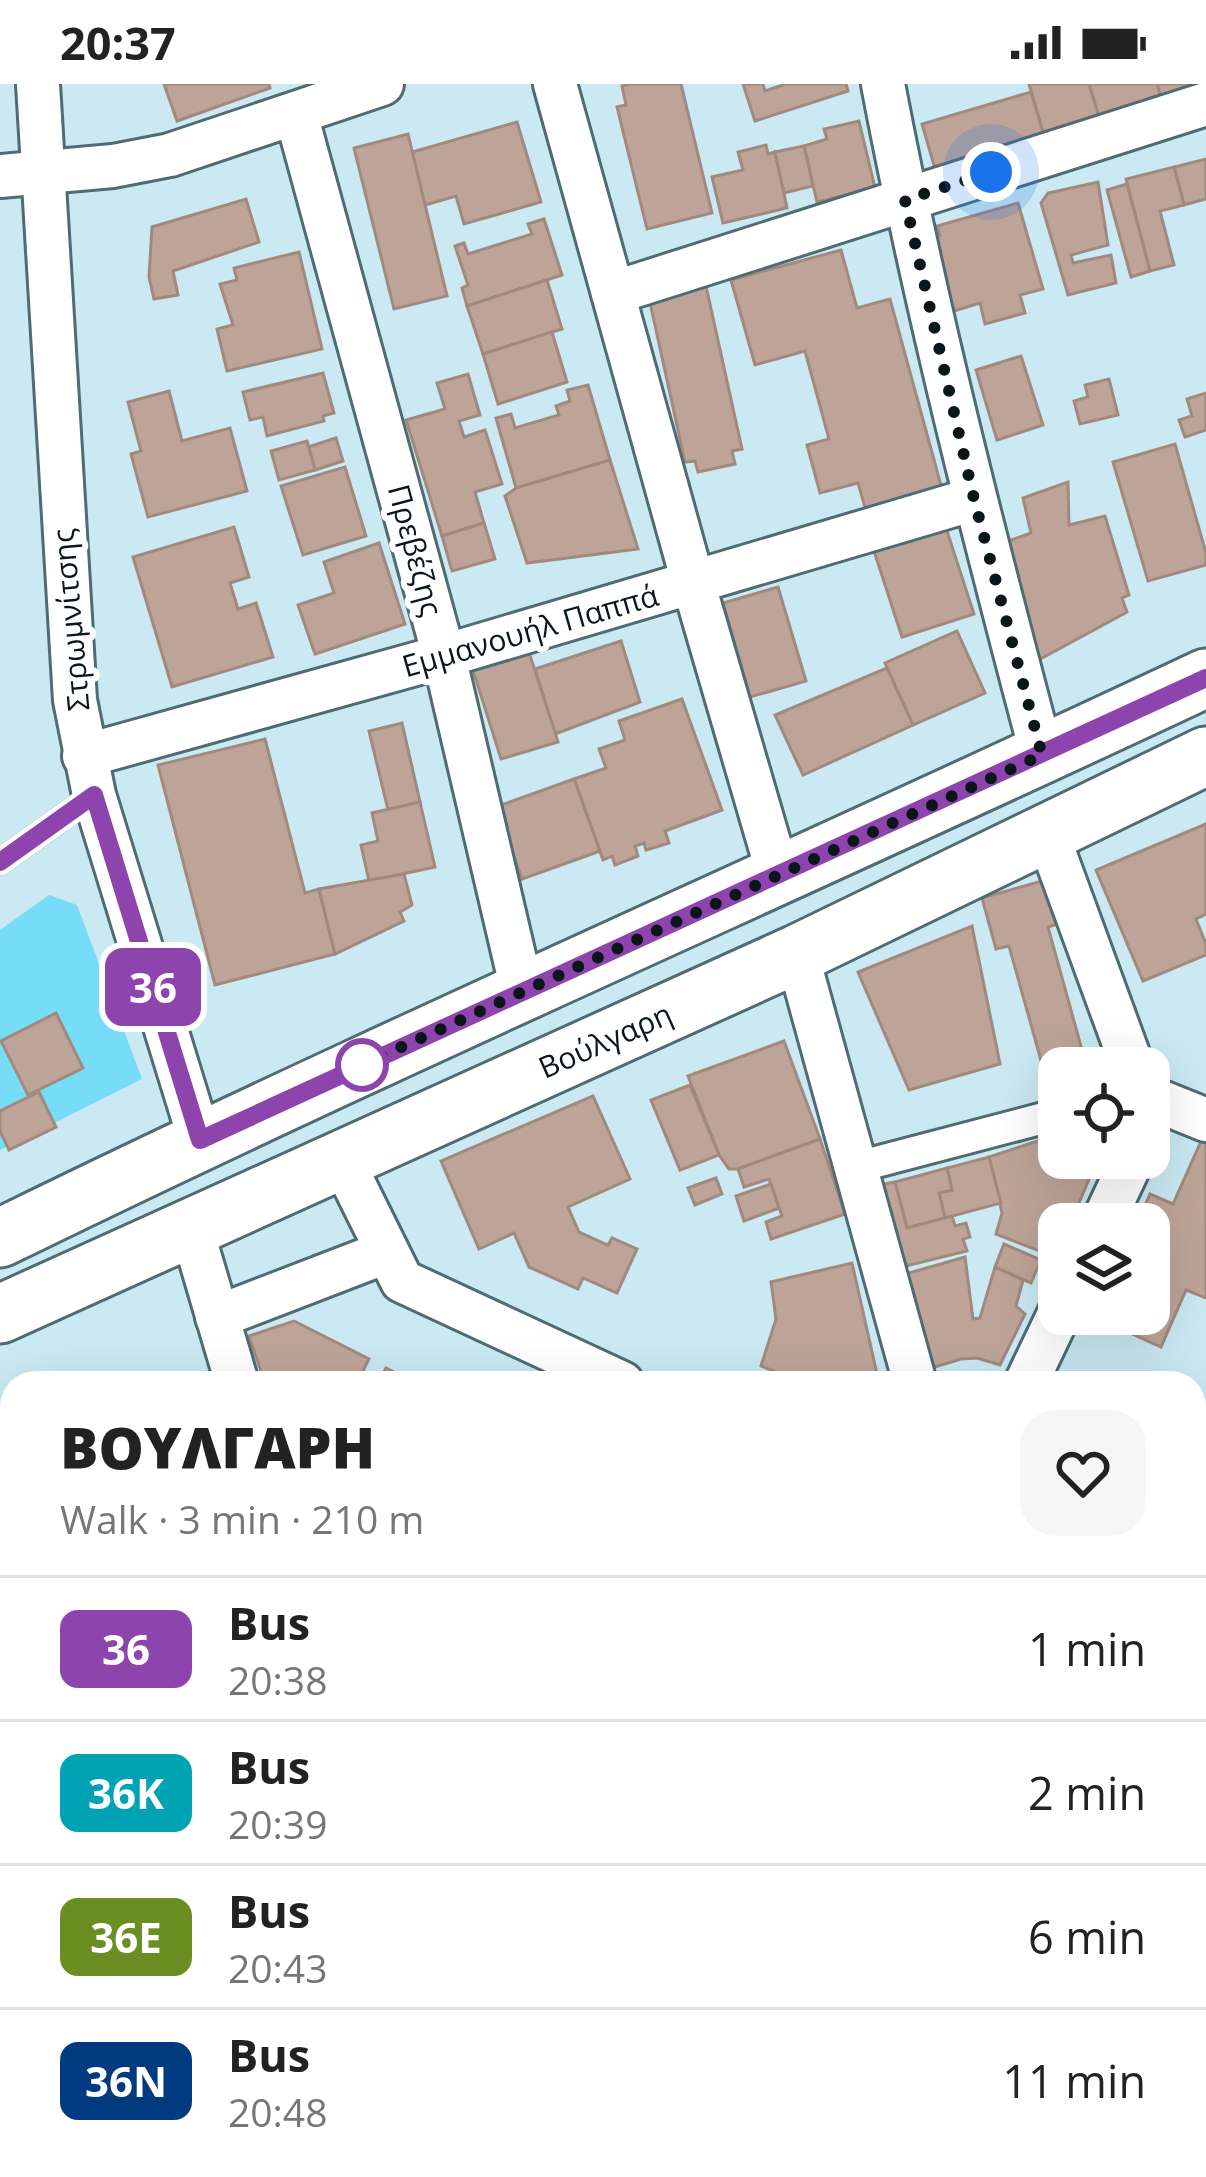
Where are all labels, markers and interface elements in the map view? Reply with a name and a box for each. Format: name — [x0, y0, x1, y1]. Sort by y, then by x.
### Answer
text: 20:37 — [60, 12, 176, 73]
your location — [961, 142, 1021, 202]
street label: Πρεβέζης — [379, 480, 453, 620]
street label: Στρωμνίτσης — [42, 527, 98, 713]
street label: Εμμανουήλ Παππά — [397, 574, 663, 686]
line badge: 36 — [99, 948, 207, 1026]
text: 36 — [129, 958, 177, 1015]
street label: Βούλγαρη — [532, 992, 678, 1088]
unlabelled marker — [337, 1040, 387, 1090]
map controls — [1038, 1047, 1170, 1335]
button: locate — [1038, 1047, 1170, 1179]
button: layers — [1038, 1203, 1170, 1335]
text: ΒΟΥΛΓΑΡΗ — [60, 1408, 375, 1486]
button: heart — [1020, 1410, 1146, 1536]
text: Walk · 3 min · 210 m — [60, 1492, 424, 1545]
text: Bus — [228, 1592, 310, 1653]
text: 1 min — [1028, 1618, 1146, 1679]
text: 36 — [102, 1620, 150, 1677]
text: 20:38 — [228, 1653, 327, 1706]
text: Bus — [228, 1736, 310, 1797]
text: 2 min — [1028, 1762, 1146, 1823]
text: 36Κ — [88, 1764, 164, 1821]
text: 20:39 — [228, 1797, 327, 1850]
text: Bus — [228, 1880, 310, 1941]
text: 6 min — [1028, 1906, 1146, 1967]
text: 36Ε — [90, 1908, 162, 1965]
text: 20:43 — [228, 1941, 327, 1994]
text: Bus — [228, 2024, 310, 2085]
text: 11 min — [1002, 2050, 1146, 2111]
text: 36Ν — [85, 2052, 167, 2109]
text: 20:48 — [228, 2085, 327, 2138]

